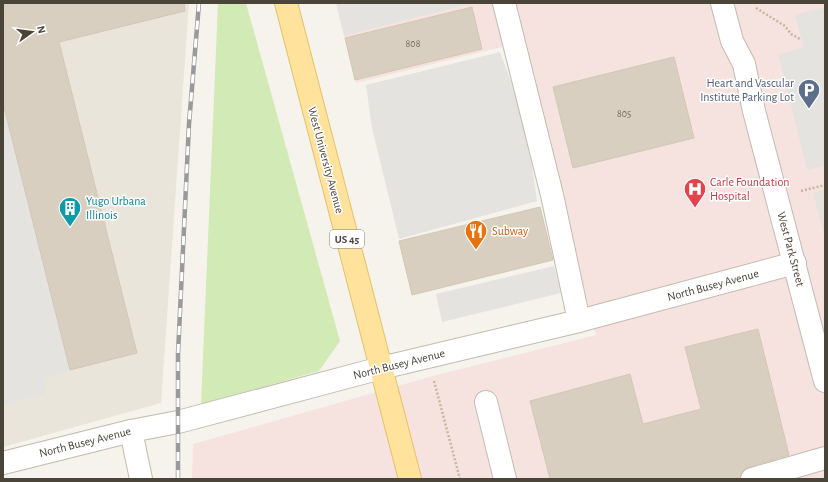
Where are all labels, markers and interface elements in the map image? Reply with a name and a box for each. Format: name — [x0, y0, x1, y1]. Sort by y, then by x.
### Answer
north arrow — [12, 12, 52, 52]
text: N — [35, 25, 47, 35]
house number: 808 — [406, 39, 421, 49]
place label: Heart and Vascular Institute Parking Lot — [700, 77, 794, 103]
parking icon: Heart and Vascular Institute Parking Lot — [796, 77, 822, 110]
street label: West University Avenue — [305, 105, 346, 215]
house number: 805 — [617, 109, 631, 119]
hospital icon: Carle Foundation Hospital — [682, 176, 708, 209]
place label: Carle Foundation Hospital — [710, 176, 789, 202]
building icon: Yugo Urbana Illinois — [57, 195, 83, 228]
place label: Yugo Urbana Illinois — [86, 195, 146, 221]
street label: West Park Street — [775, 210, 807, 288]
restaurant icon: Subway — [463, 218, 489, 251]
place label: Subway — [492, 225, 528, 238]
road number: US 45 — [330, 230, 364, 248]
street label: North Busey Avenue — [666, 267, 760, 304]
street label: North Busey Avenue — [352, 347, 446, 382]
street label: North Busey Avenue — [38, 425, 132, 460]

